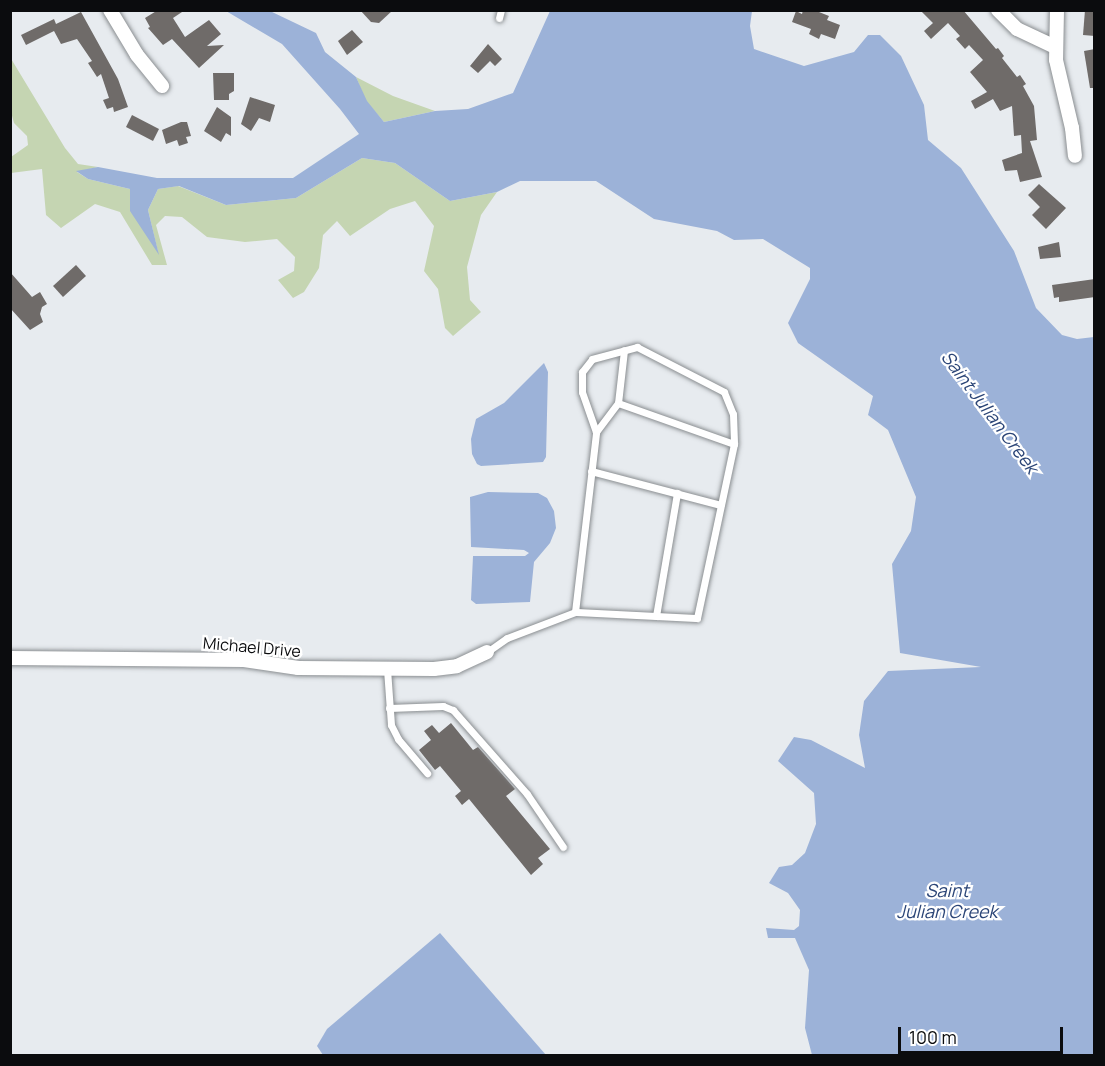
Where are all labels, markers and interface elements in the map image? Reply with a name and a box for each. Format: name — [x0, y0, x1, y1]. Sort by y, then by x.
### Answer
water label: Saint Julian Creek — [937, 347, 1043, 477]
street label: Michael Drive — [202, 633, 302, 661]
water label: Saint Julian Creek — [897, 880, 997, 922]
scale bar — [901, 1015, 1066, 1053]
text: 100 m — [909, 1025, 957, 1049]

